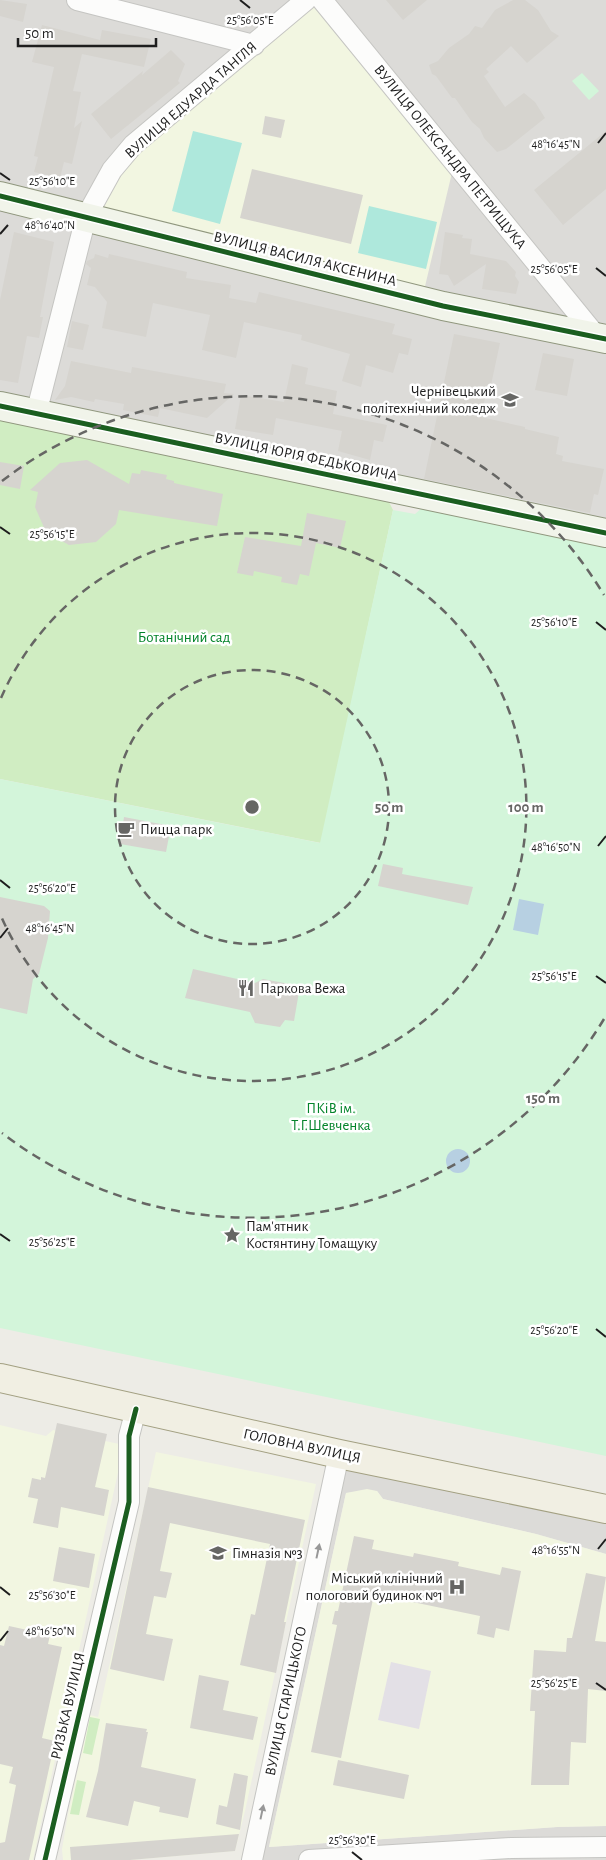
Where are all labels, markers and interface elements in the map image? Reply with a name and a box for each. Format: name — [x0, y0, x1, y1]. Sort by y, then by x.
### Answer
text: 25°56'05"E — [226, 14, 274, 26]
scale bar — [18, 15, 155, 47]
text: 50 m — [25, 26, 54, 41]
street label: ВУЛИЦЯ ЕДУАРДА ТАНГЛЯ — [122, 39, 260, 161]
street label: ВУЛИЦЯ ОЛЕКСАНДРА ПЕТРИЩУКА — [371, 62, 529, 252]
text: 48°16'45"N — [531, 138, 581, 150]
text: 25°56'10"E — [29, 175, 75, 187]
text: 48°16'40"N — [25, 219, 75, 231]
street label: ВУЛИЦЯ ВАСИЛЯ АКСЕНИНА — [212, 229, 398, 289]
text: 25°56'05"E — [530, 263, 578, 275]
place label: Чернівецький політехнічний коледж — [363, 384, 496, 416]
school or university icon: Чернівецький політехнічний коледж — [500, 390, 520, 410]
street label: ВУЛИЦЯ ЮРІЯ ФЕДЬКОВИЧА — [213, 430, 399, 484]
text: 25°56'15"E — [30, 528, 75, 540]
text: 25°56'10"E — [531, 616, 577, 628]
park label: Ботанічний сад — [138, 630, 230, 645]
centre of rings — [243, 798, 261, 816]
text: 50 m — [375, 800, 403, 815]
text: 100 m — [508, 800, 544, 815]
cafe icon: Пицца парк — [116, 819, 136, 839]
place label: Пицца парк — [140, 822, 212, 837]
text: 48°16'50"N — [531, 841, 581, 853]
text: 25°56'20"E — [28, 882, 76, 894]
text: 48°16'45"N — [25, 922, 75, 934]
text: 25°56'15"E — [532, 970, 577, 982]
restaurant icon: Паркова Вежа — [236, 978, 256, 998]
place label: Паркова Вежа — [260, 981, 346, 996]
text: 150 m — [526, 1091, 560, 1106]
park label: ПКіВ ім. Т.Г.Шевченка — [291, 1101, 371, 1133]
place label: Пам'ятник Костянтину Томащуку — [246, 1219, 378, 1251]
place icon: Пам'ятник Костянтину Томащуку — [222, 1225, 242, 1245]
text: 25°56'25"E — [29, 1236, 75, 1248]
text: 25°56'20"E — [530, 1324, 578, 1336]
street label: ГОЛОВНА ВУЛИЦЯ — [242, 1426, 362, 1466]
school or university icon: Гімназія №3 — [208, 1543, 228, 1563]
one-way arrow — [314, 1543, 322, 1558]
text: 48°16'55"N — [532, 1544, 580, 1556]
place label: Гімназія №3 — [232, 1546, 303, 1561]
place label: Міський клінічний пологовий будинок №1 — [306, 1571, 443, 1603]
hospital icon: Міський клінічний пологовий будинок №1 — [447, 1577, 467, 1597]
text: 25°56'30"E — [28, 1589, 76, 1601]
text: 48°16'50"N — [25, 1625, 75, 1637]
street label: ВУЛИЦЯ СТАРИЦЬКОГО — [263, 1625, 309, 1777]
street label: РИЗЬКА ВУЛИЦЯ — [48, 1651, 88, 1761]
text: 25°56'25"E — [531, 1677, 577, 1689]
one-way arrow — [258, 1805, 266, 1820]
text: 25°56'30"E — [328, 1834, 376, 1846]

